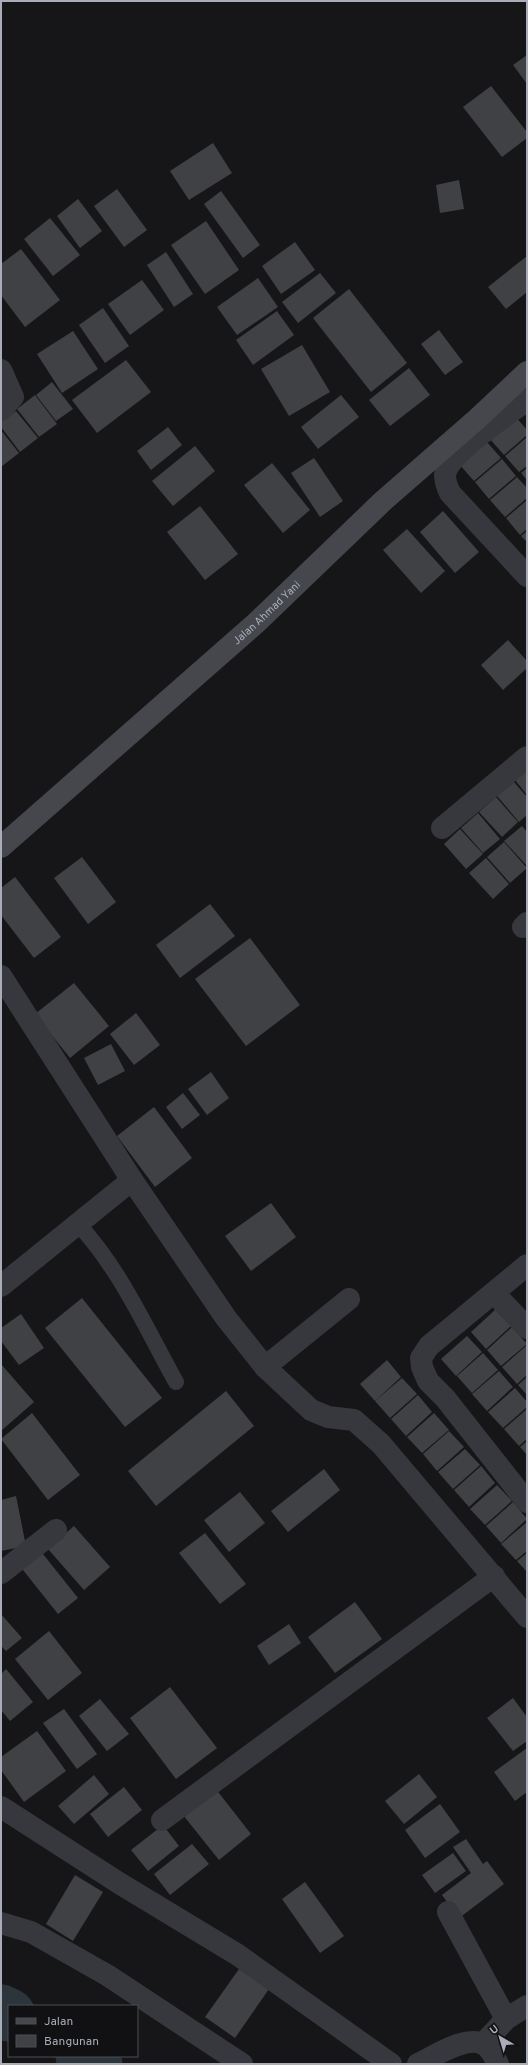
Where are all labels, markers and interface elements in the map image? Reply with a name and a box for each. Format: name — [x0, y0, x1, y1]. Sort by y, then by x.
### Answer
street label: Jalan Ahmad Yani — [230, 578, 304, 648]
legend — [8, 2005, 138, 2057]
text: Jalan — [44, 2014, 73, 2030]
north arrow — [480, 2017, 520, 2057]
text: U — [487, 2022, 502, 2038]
text: Bangunan — [44, 2034, 99, 2050]

